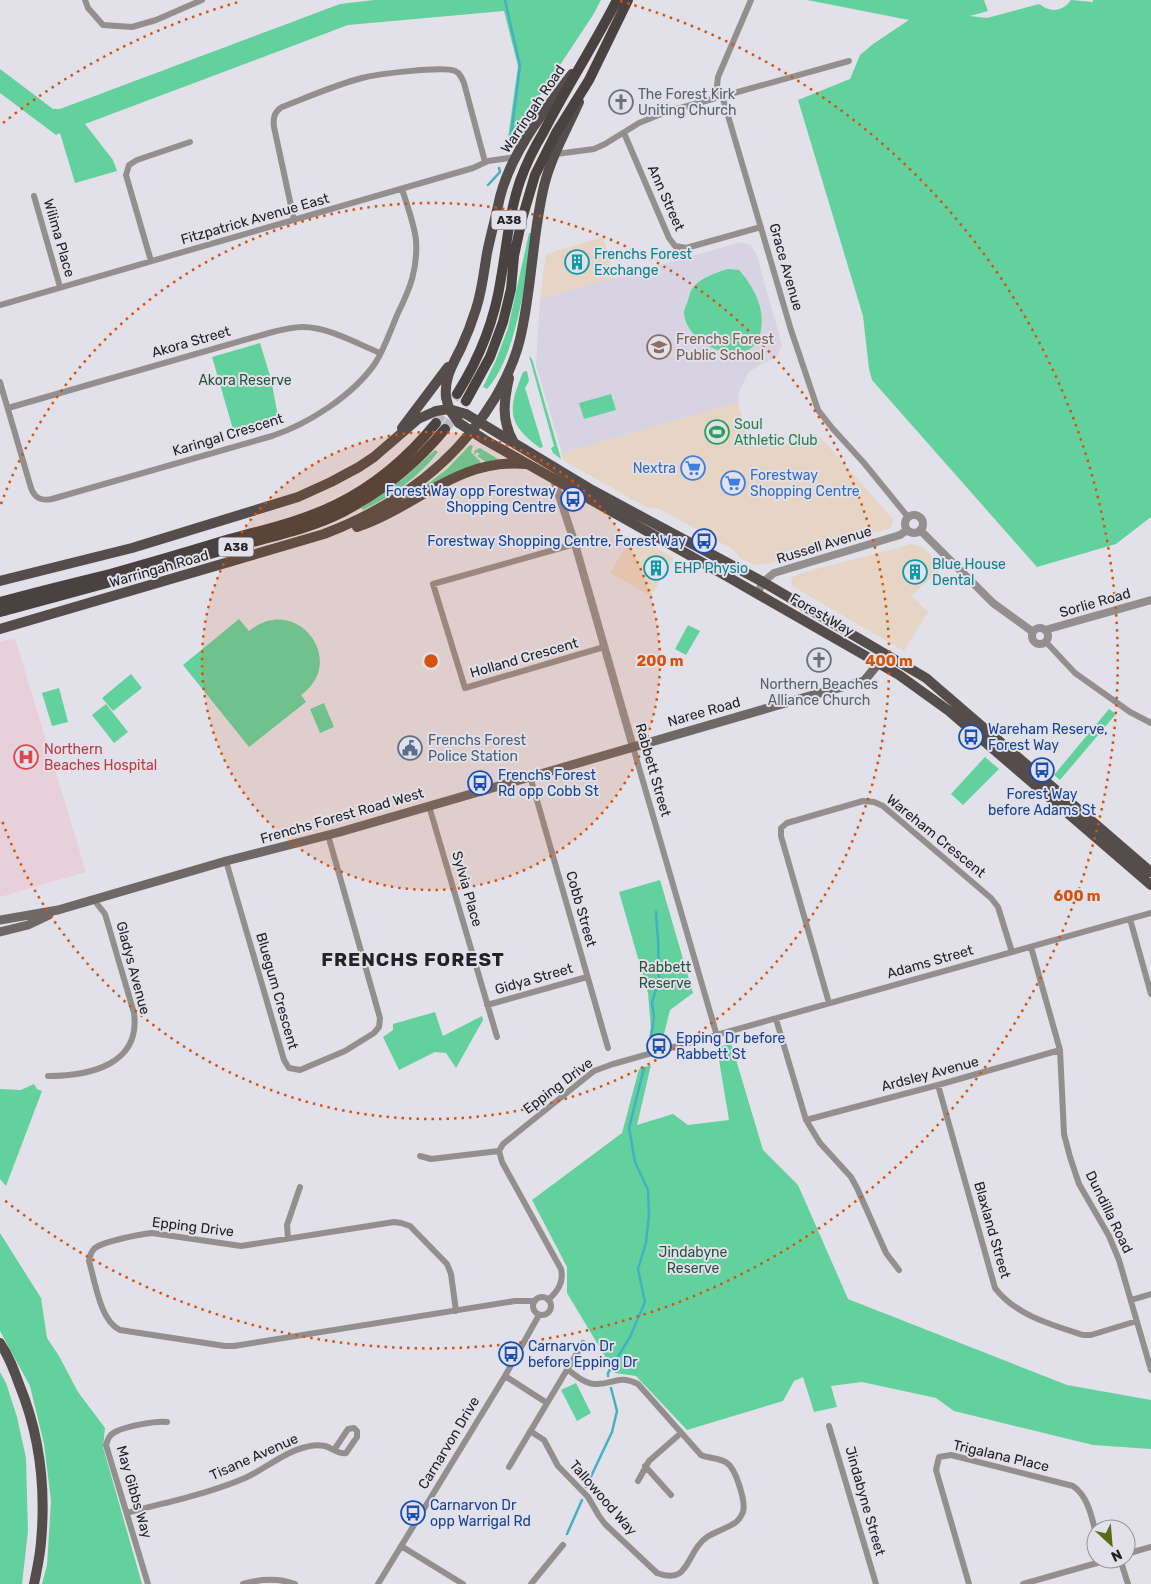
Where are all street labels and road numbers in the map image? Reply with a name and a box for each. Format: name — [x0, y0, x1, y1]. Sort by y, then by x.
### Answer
street label: Warringah Road — [497, 62, 569, 156]
street label: Ann Street — [644, 162, 688, 234]
street label: Fitzpatrick Avenue East — [179, 190, 332, 248]
street label: Wilima Place — [40, 197, 78, 279]
road number: A38 — [492, 210, 526, 230]
street label: Grace Avenue — [765, 221, 807, 313]
street label: Akora Street — [150, 323, 233, 361]
street label: Karingal Crescent — [170, 410, 286, 460]
street label: Russell Avenue — [774, 522, 874, 568]
road number: A38 — [218, 538, 254, 556]
street label: Warringah Road — [107, 547, 211, 591]
street label: Sorlie Road — [1057, 585, 1133, 621]
street label: Forest Way — [787, 590, 857, 640]
street label: Holland Crescent — [468, 634, 581, 682]
street label: Naree Road — [666, 694, 742, 730]
street label: Rabbett Street — [632, 721, 675, 819]
street label: Frenchs Forest Road West — [258, 784, 426, 847]
street label: Wareham Crescent — [883, 791, 989, 882]
street label: Sylvia Place — [448, 849, 486, 929]
street label: Cobb Street — [562, 869, 600, 949]
street label: Gladys Avenue — [112, 920, 154, 1017]
street label: Bluegum Crescent — [252, 931, 302, 1052]
street label: Adams Street — [885, 941, 976, 982]
street label: Gidya Street — [493, 960, 575, 998]
street label: Ardsley Avenue — [879, 1053, 981, 1095]
street label: Epping Drive — [520, 1054, 596, 1118]
street label: Dundilla Road — [1082, 1168, 1136, 1256]
street label: Blaxland Street — [970, 1180, 1014, 1281]
street label: Epping Drive — [151, 1214, 235, 1240]
street label: Carnarvon Drive — [415, 1393, 483, 1492]
street label: Tisane Avenue — [207, 1430, 301, 1484]
street label: Trigalana Place — [951, 1437, 1051, 1475]
street label: May Gibbs Way — [113, 1444, 155, 1541]
street label: Jindabyne Street — [841, 1444, 889, 1558]
street label: Tallowood Way — [566, 1457, 640, 1539]

